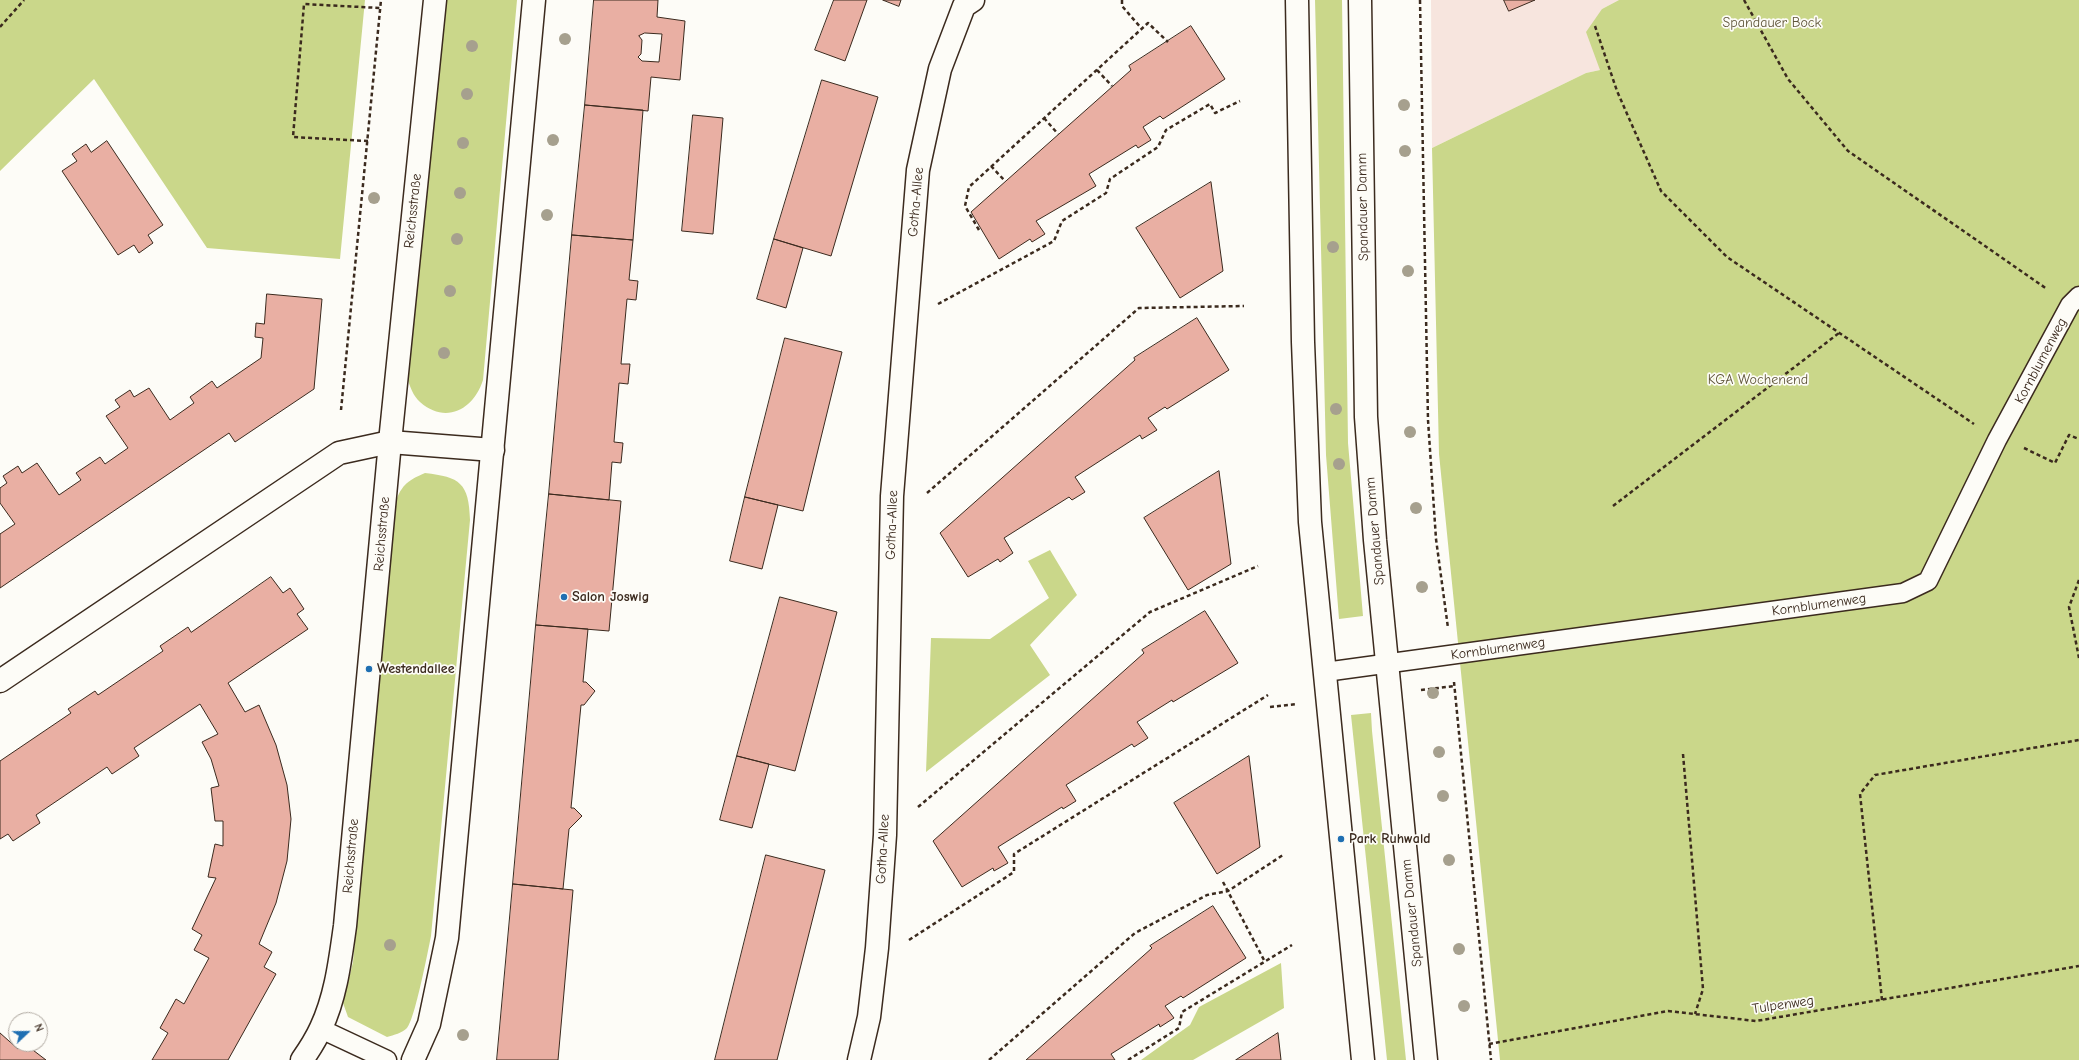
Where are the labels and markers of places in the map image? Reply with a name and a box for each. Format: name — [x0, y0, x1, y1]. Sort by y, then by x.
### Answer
place label: Salon Joswig — [572, 589, 649, 605]
marker: Salon Joswig — [559, 592, 569, 602]
place label: Westendallee — [377, 661, 455, 677]
marker: Westendallee — [364, 664, 374, 674]
place label: Park Ruhwald — [1349, 831, 1431, 847]
marker: Park Ruhwald — [1336, 834, 1346, 844]

